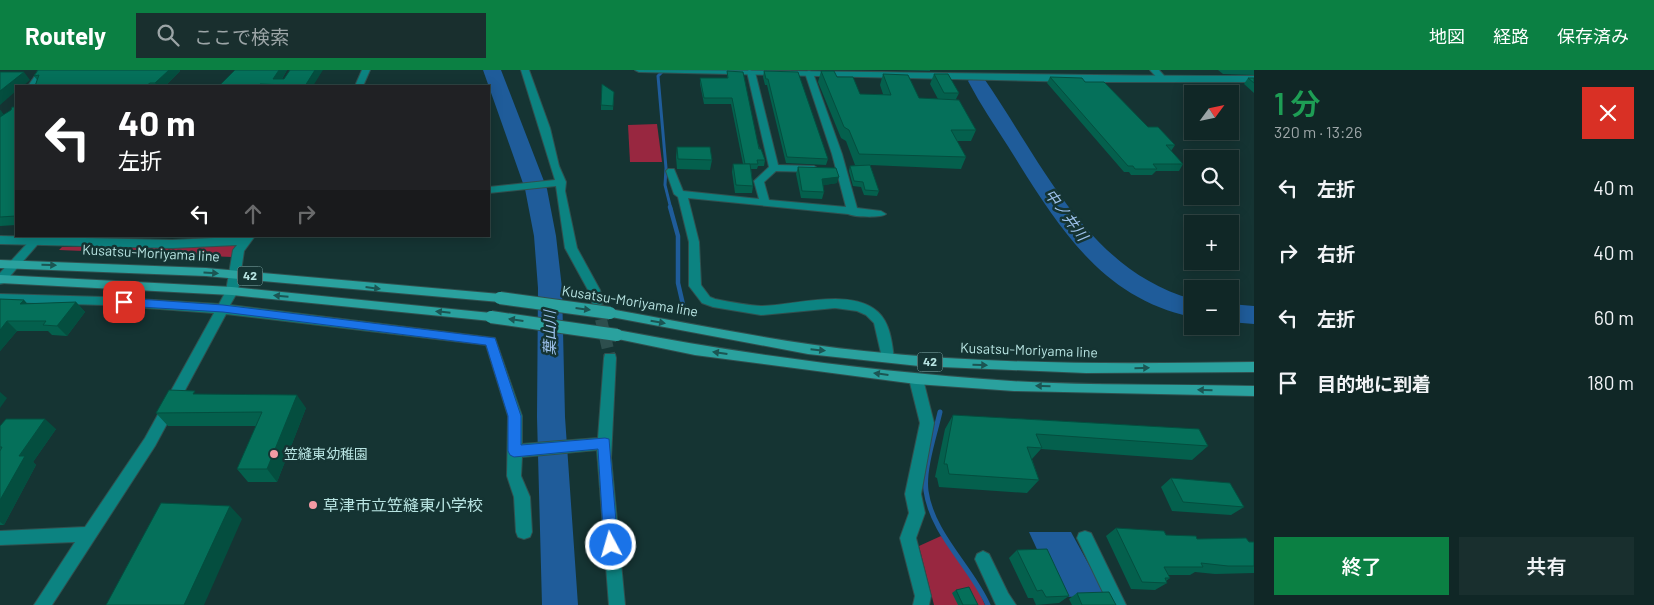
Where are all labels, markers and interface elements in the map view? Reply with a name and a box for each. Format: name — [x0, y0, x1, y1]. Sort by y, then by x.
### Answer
search box — [136, 13, 486, 58]
text: Routely — [25, 21, 106, 50]
icon: search — [154, 21, 182, 49]
text: ここで検索 — [194, 25, 289, 48]
text: 地図 — [1429, 25, 1465, 47]
text: 経路 — [1493, 25, 1529, 47]
text: 保存済み — [1557, 25, 1629, 47]
north arrow — [1184, 85, 1239, 140]
map controls — [1184, 85, 1239, 335]
text: 1 分 — [1274, 85, 1321, 121]
button: close — [1582, 87, 1634, 139]
text: 40 m — [118, 101, 195, 143]
icon: left — [35, 105, 100, 170]
text: 320 m · 13:26 — [1274, 122, 1362, 141]
text: 左折 — [118, 147, 162, 173]
button: search — [1184, 150, 1239, 205]
icon: left — [1274, 174, 1302, 202]
text: 40 m — [1593, 176, 1634, 199]
text: 左折 — [1317, 177, 1355, 200]
water label: 中ノ井川 — [1042, 185, 1093, 245]
icon: left — [186, 200, 214, 228]
icon: ahead — [239, 200, 267, 228]
icon: right — [292, 200, 320, 228]
button: + — [1184, 215, 1239, 270]
icon: right — [1274, 239, 1302, 267]
street label: Kusatsu-Moriyama line — [82, 240, 220, 265]
text: 40 m — [1593, 241, 1634, 264]
text: 右折 — [1317, 242, 1355, 265]
one-way arrow — [41, 261, 57, 269]
road number: 42 — [238, 267, 262, 286]
one-way arrow — [203, 269, 219, 277]
button: − — [1184, 280, 1239, 335]
pin — [103, 281, 145, 323]
street label: Kusatsu-Moriyama line — [561, 281, 699, 320]
one-way arrow — [365, 284, 381, 292]
icon: arrive — [110, 288, 138, 316]
one-way arrow — [273, 291, 289, 299]
icon: left — [1274, 304, 1302, 332]
one-way arrow — [575, 305, 591, 313]
text: 60 m — [1594, 306, 1634, 329]
one-way arrow — [434, 307, 450, 315]
text: 左折 — [1317, 307, 1355, 330]
water label: 葉山川 — [540, 309, 558, 356]
one-way arrow — [508, 316, 524, 324]
one-way arrow — [651, 318, 667, 326]
street label: Kusatsu-Moriyama line — [960, 339, 1098, 360]
one-way arrow — [810, 346, 826, 354]
one-way arrow — [711, 349, 727, 357]
road number: 42 — [918, 352, 942, 372]
one-way arrow — [972, 361, 988, 369]
one-way arrow — [1135, 364, 1151, 372]
icon: arrive — [1274, 369, 1302, 397]
one-way arrow — [873, 370, 889, 378]
text: 180 m — [1587, 371, 1634, 394]
text: 目的地に到着 — [1317, 372, 1431, 395]
one-way arrow — [1035, 382, 1051, 390]
one-way arrow — [1197, 385, 1213, 393]
place label: 笠縫東幼稚園 — [284, 445, 368, 462]
marker: 笠縫東幼稚園 — [268, 448, 280, 460]
place label: 草津市立笠縫東小学校 — [323, 495, 483, 514]
marker: 草津市立笠縫東小学校 — [307, 499, 319, 511]
position arrow — [584, 518, 636, 570]
button: 終了 — [1274, 537, 1449, 595]
button: 共有 — [1459, 537, 1634, 595]

